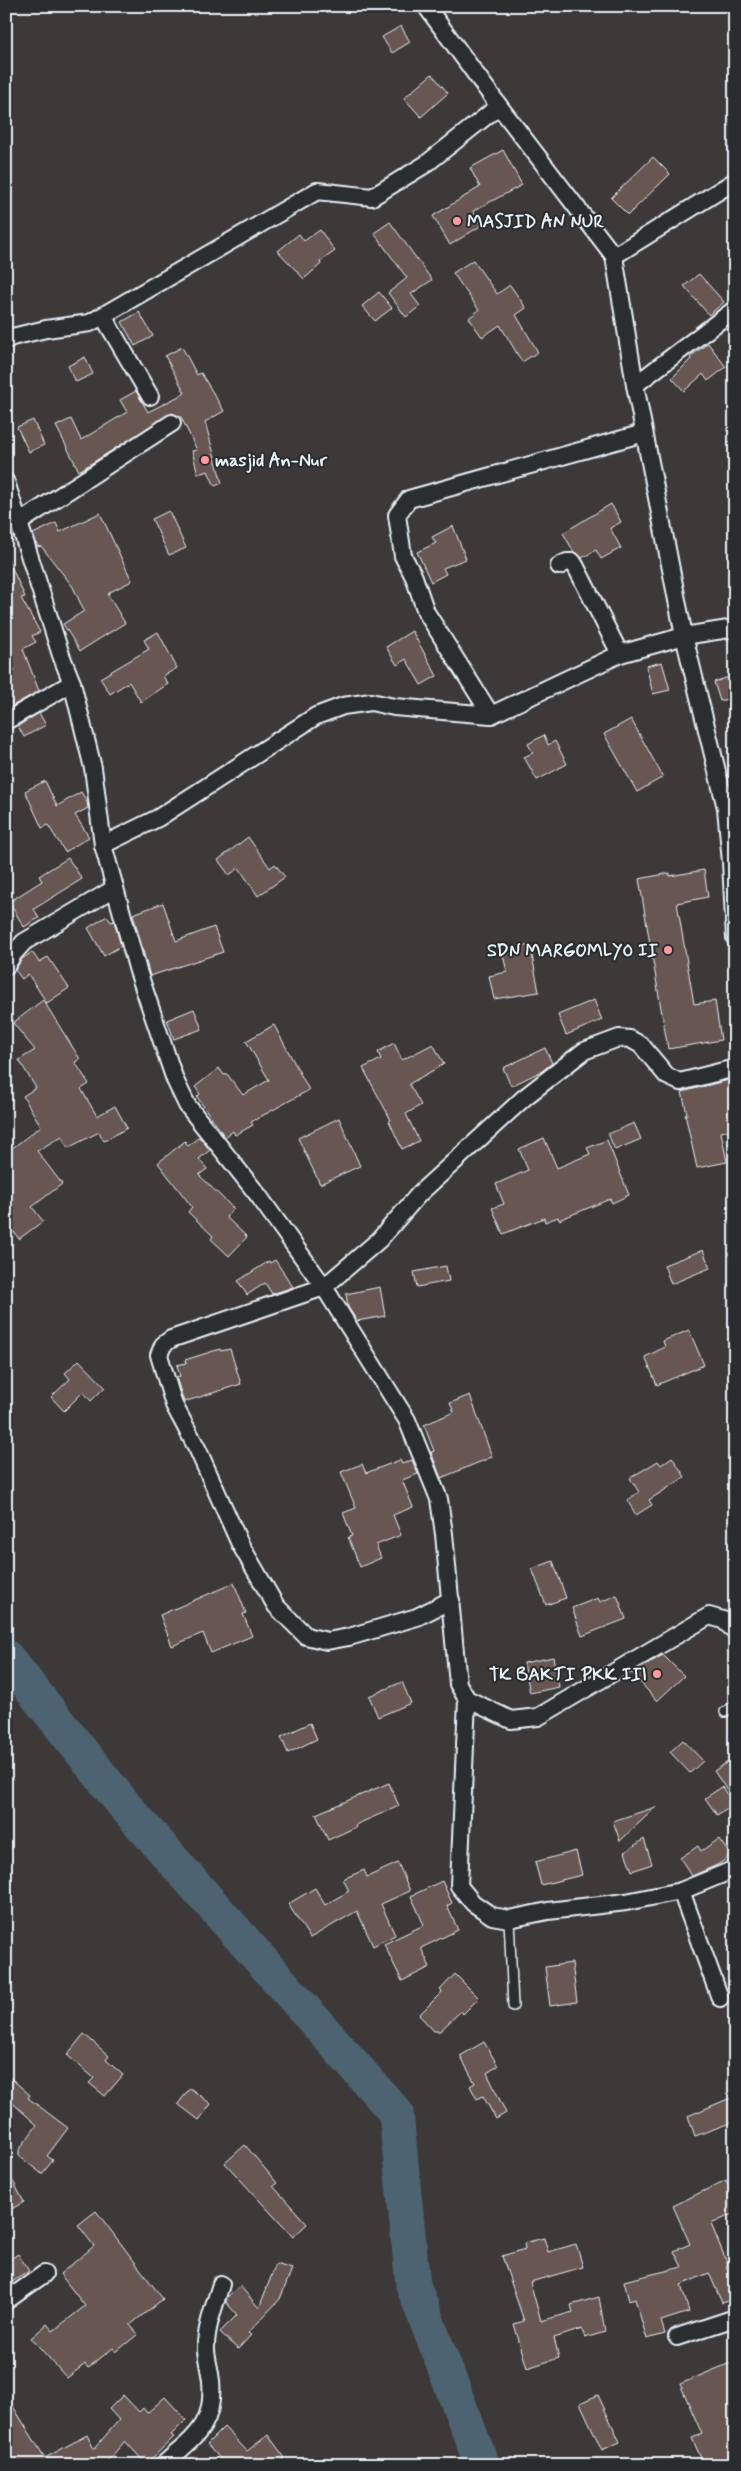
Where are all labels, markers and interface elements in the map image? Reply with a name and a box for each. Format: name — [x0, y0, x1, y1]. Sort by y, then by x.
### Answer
place label: MASJID AN NUR — [467, 210, 605, 234]
marker: MASJID AN NUR — [451, 215, 463, 227]
place label: masjid An-Nur — [215, 449, 328, 473]
marker: masjid An-Nur — [199, 454, 211, 466]
place label: SDN MARGOMLYO II — [487, 939, 659, 963]
marker: SDN MARGOMLYO II — [662, 944, 674, 956]
place label: TK BAKTI PKK III — [489, 1663, 647, 1687]
marker: TK BAKTI PKK III — [651, 1668, 663, 1680]

